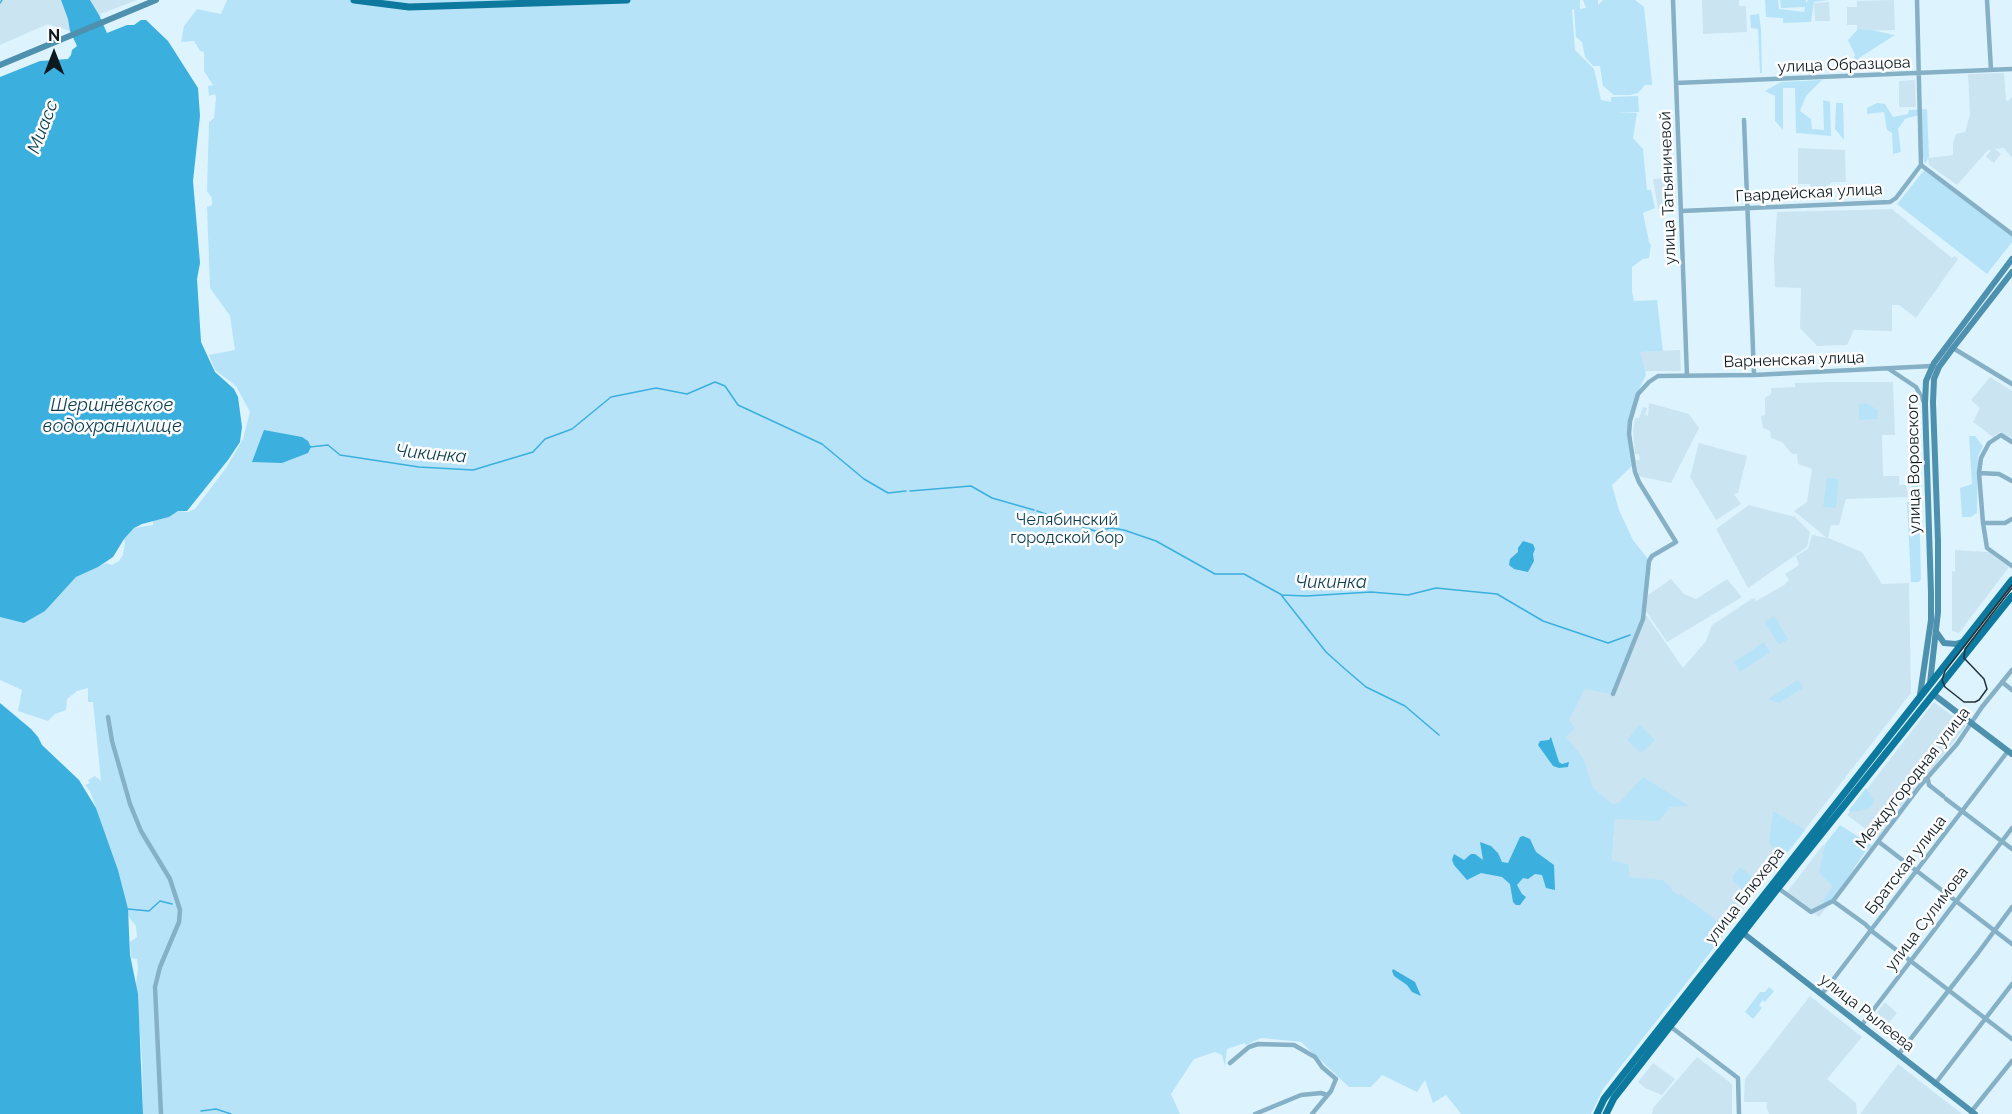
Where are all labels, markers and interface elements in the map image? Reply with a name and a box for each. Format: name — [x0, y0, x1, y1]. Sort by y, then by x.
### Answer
north arrow — [24, 24, 84, 84]
text: N — [48, 26, 60, 45]
street label: улица Образцова — [1777, 53, 1911, 77]
water label: Миасс — [23, 97, 63, 157]
street label: улица Татьяничевой — [1656, 111, 1680, 265]
street label: Гвардейская улица — [1735, 180, 1883, 206]
street label: Варненская улица — [1723, 348, 1865, 372]
street label: улица Воровского — [1903, 394, 1925, 534]
water label: Шершнёвское водохранилище — [42, 395, 182, 438]
water label: Чикинка — [395, 440, 467, 468]
park label: Челябинский городской бор — [1010, 510, 1124, 548]
water label: Чикинка — [1295, 572, 1367, 594]
street label: Междугородная улица — [1852, 703, 1974, 853]
street label: Братская улица — [1862, 812, 1950, 918]
street label: улица Блюхера — [1701, 844, 1789, 948]
street label: улица Сулимова — [1882, 863, 1972, 975]
street label: улица Рылеева — [1816, 970, 1918, 1056]

